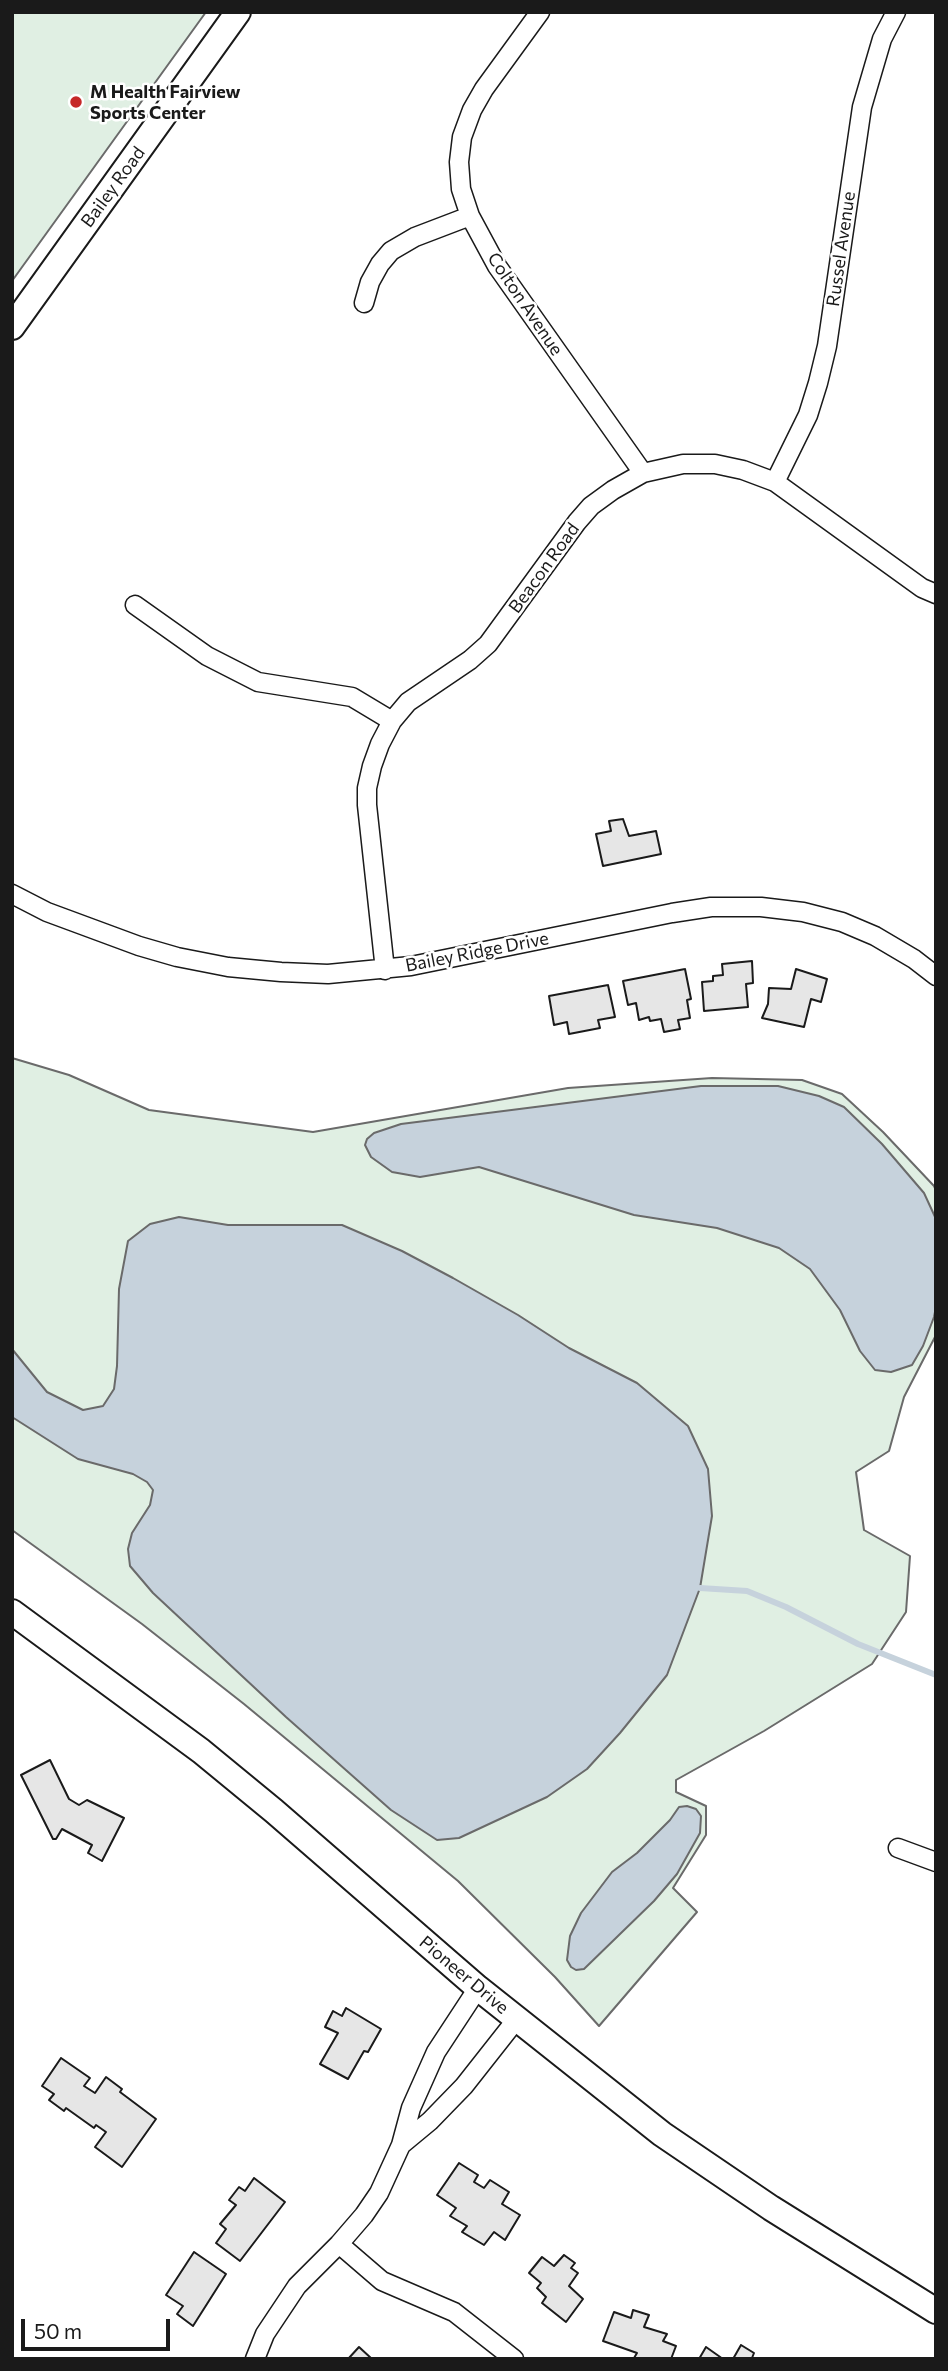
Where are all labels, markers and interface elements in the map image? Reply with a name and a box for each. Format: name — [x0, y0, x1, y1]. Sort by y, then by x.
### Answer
place label: M Health Fairview Sports Center — [90, 81, 240, 124]
marker: M Health Fairview Sports Center — [68, 94, 84, 110]
street label: Bailey Road — [77, 143, 149, 231]
street label: Russel Avenue — [822, 190, 860, 308]
street label: Colton Avenue — [483, 248, 567, 360]
street label: Beacon Road — [504, 519, 584, 617]
street label: Bailey Ridge Drive — [404, 928, 550, 976]
street label: Pioneer Drive — [415, 1931, 513, 2019]
scale bar — [24, 2304, 173, 2348]
text: 50 m — [34, 2318, 82, 2343]

